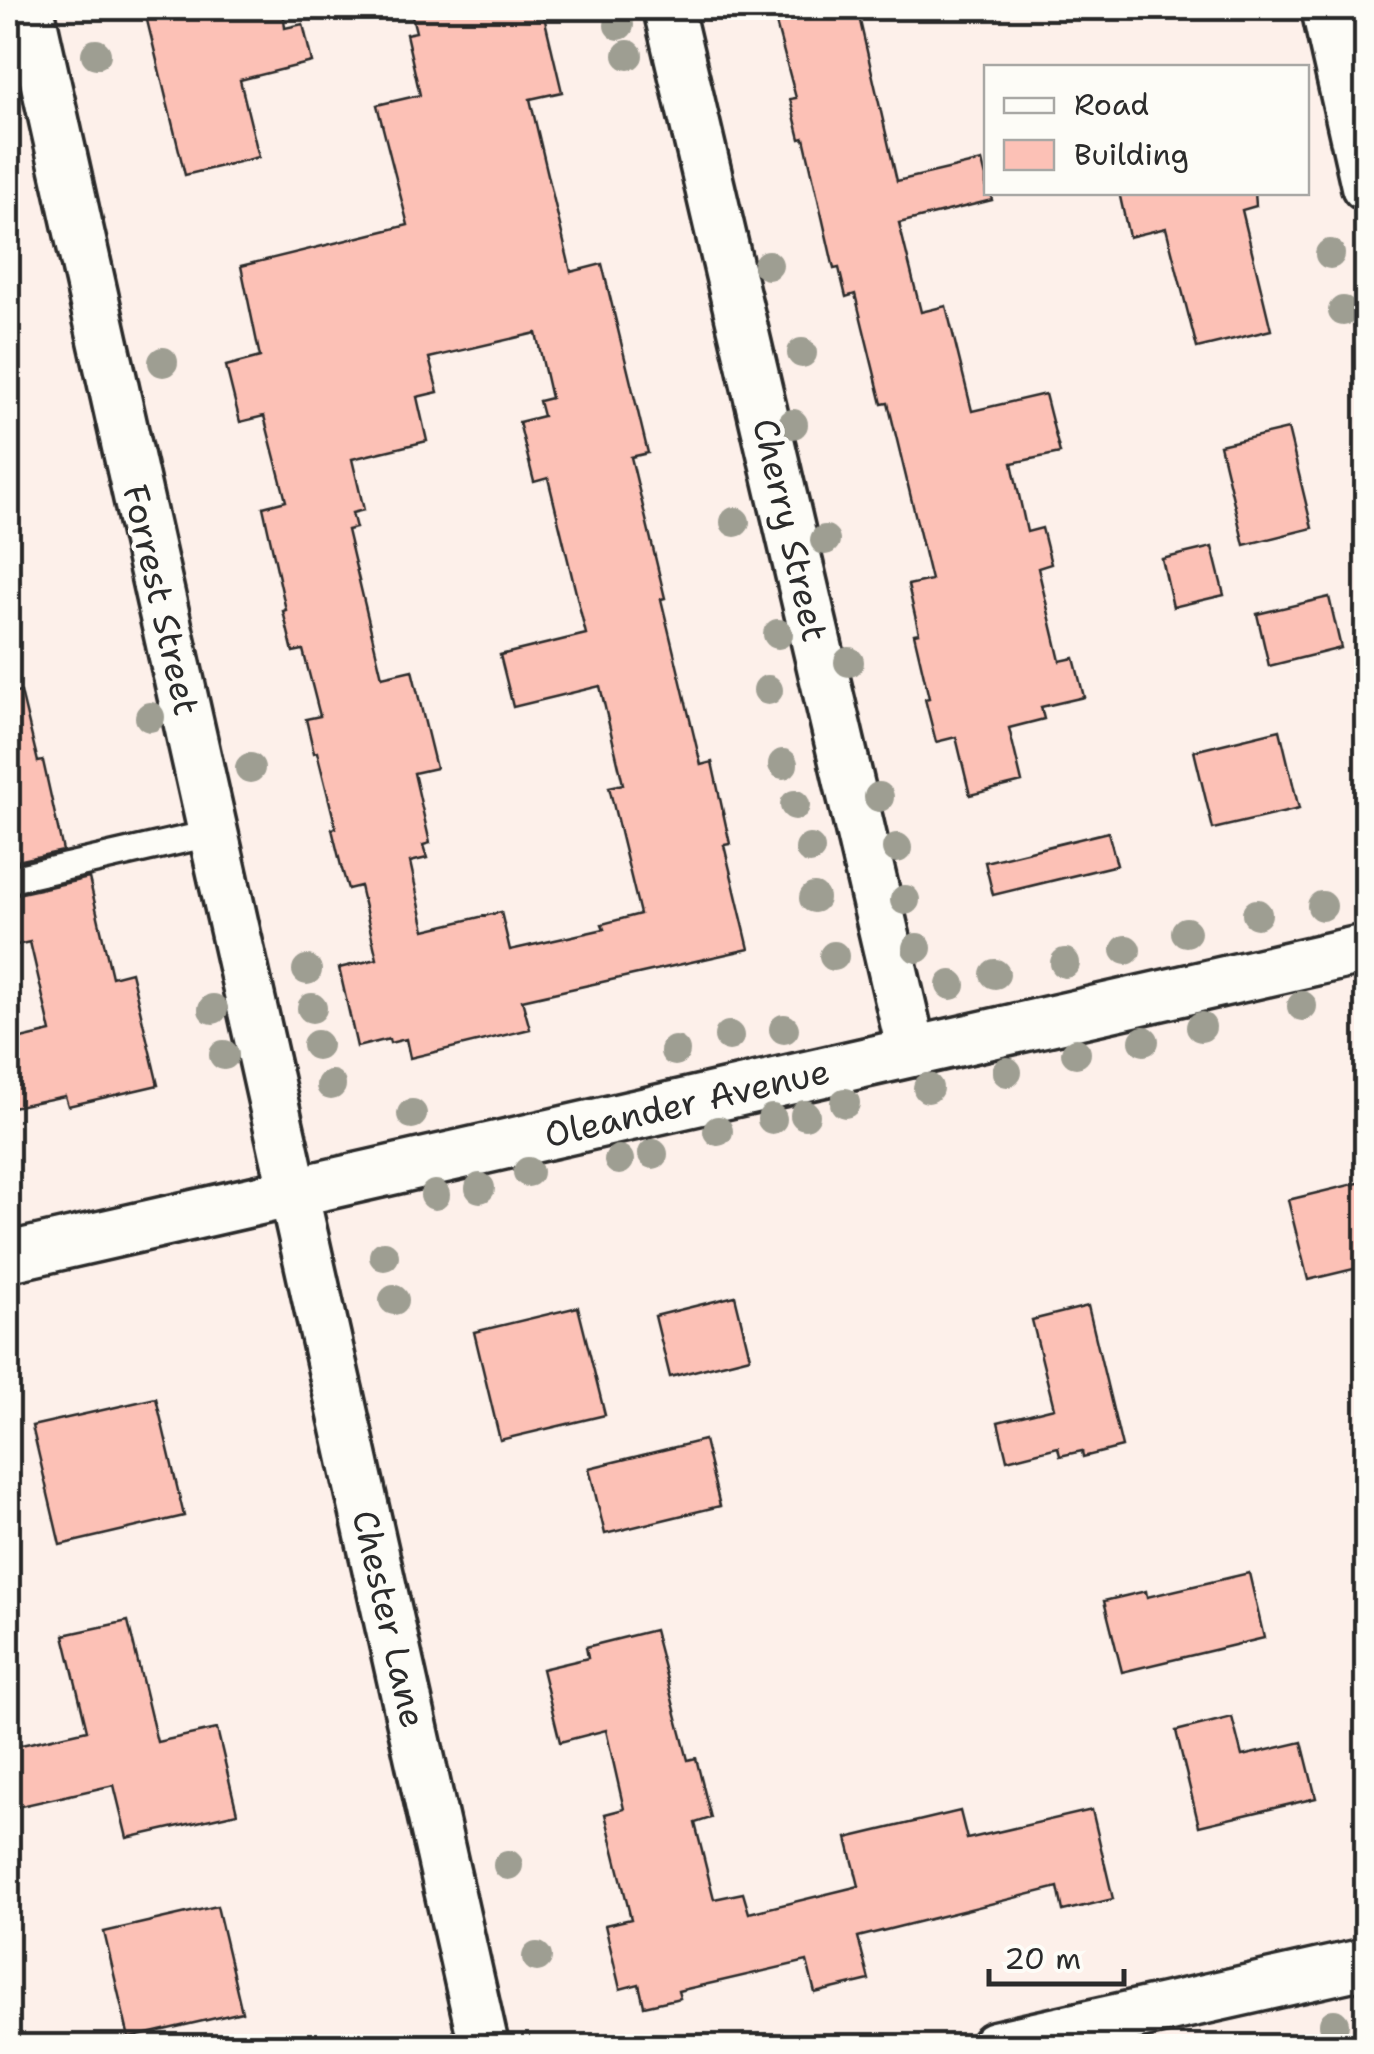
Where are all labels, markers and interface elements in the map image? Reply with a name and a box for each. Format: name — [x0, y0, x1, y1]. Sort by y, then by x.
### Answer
legend — [984, 65, 1309, 195]
text: Road — [1074, 84, 1149, 125]
text: Building — [1074, 134, 1189, 175]
street label: Cherry Street — [742, 414, 839, 646]
street label: Forrest Street — [112, 480, 211, 720]
street label: Oleander Avenue — [540, 1047, 834, 1158]
street label: Chester Lane — [342, 1506, 437, 1732]
scale bar — [989, 1924, 1124, 1986]
text: 20 m — [1004, 1938, 1081, 1979]

